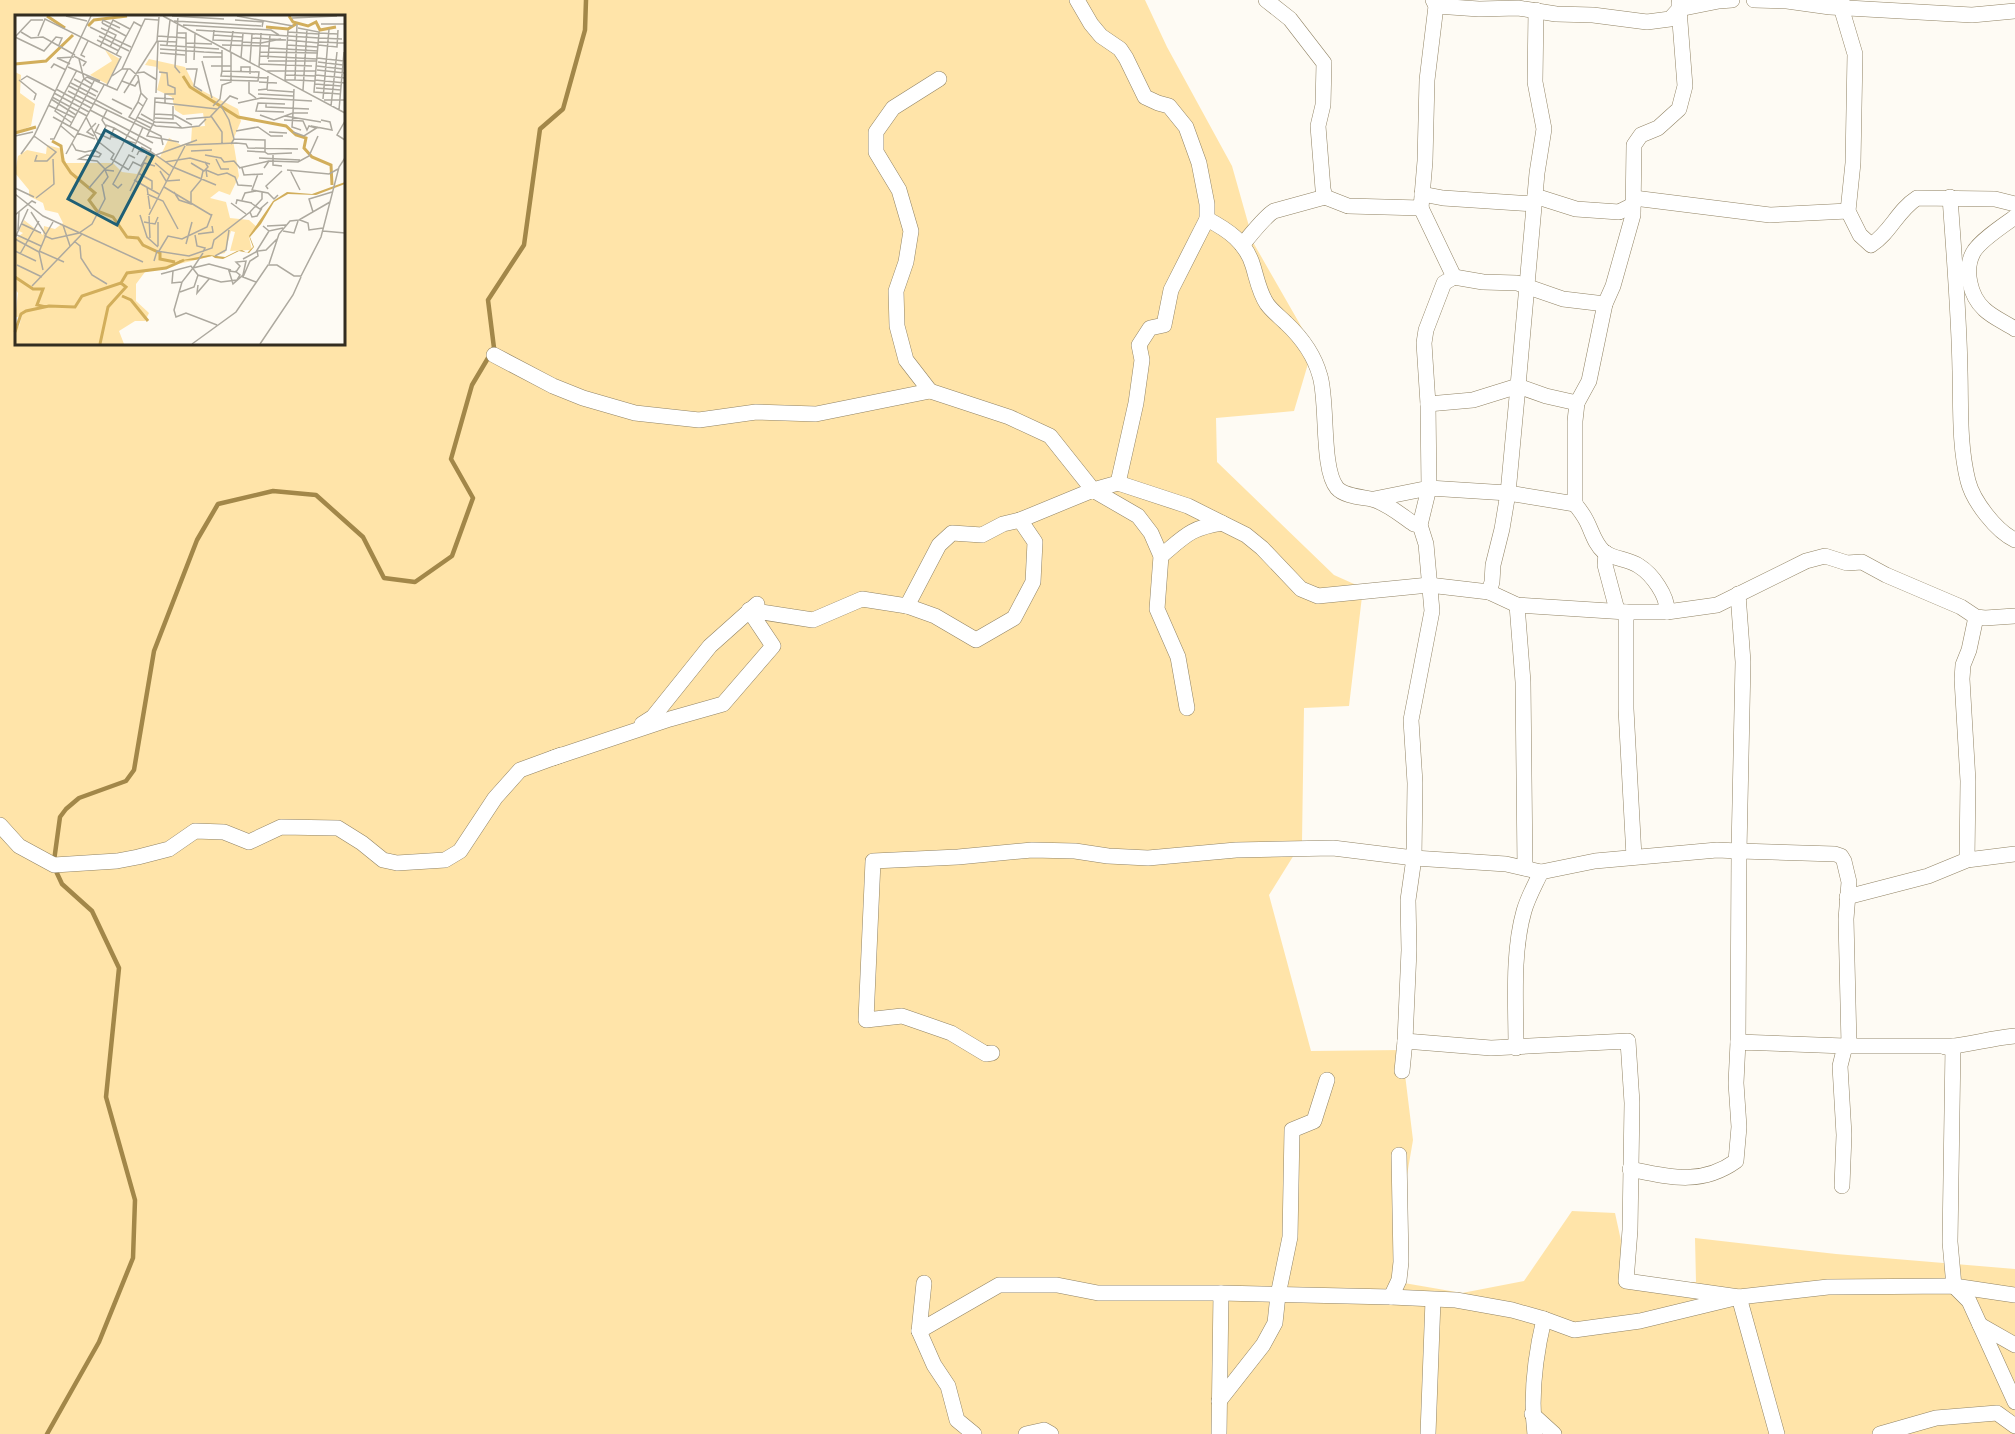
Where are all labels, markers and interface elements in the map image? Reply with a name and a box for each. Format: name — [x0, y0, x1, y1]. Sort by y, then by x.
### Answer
inset map — [15, 15, 345, 345]

